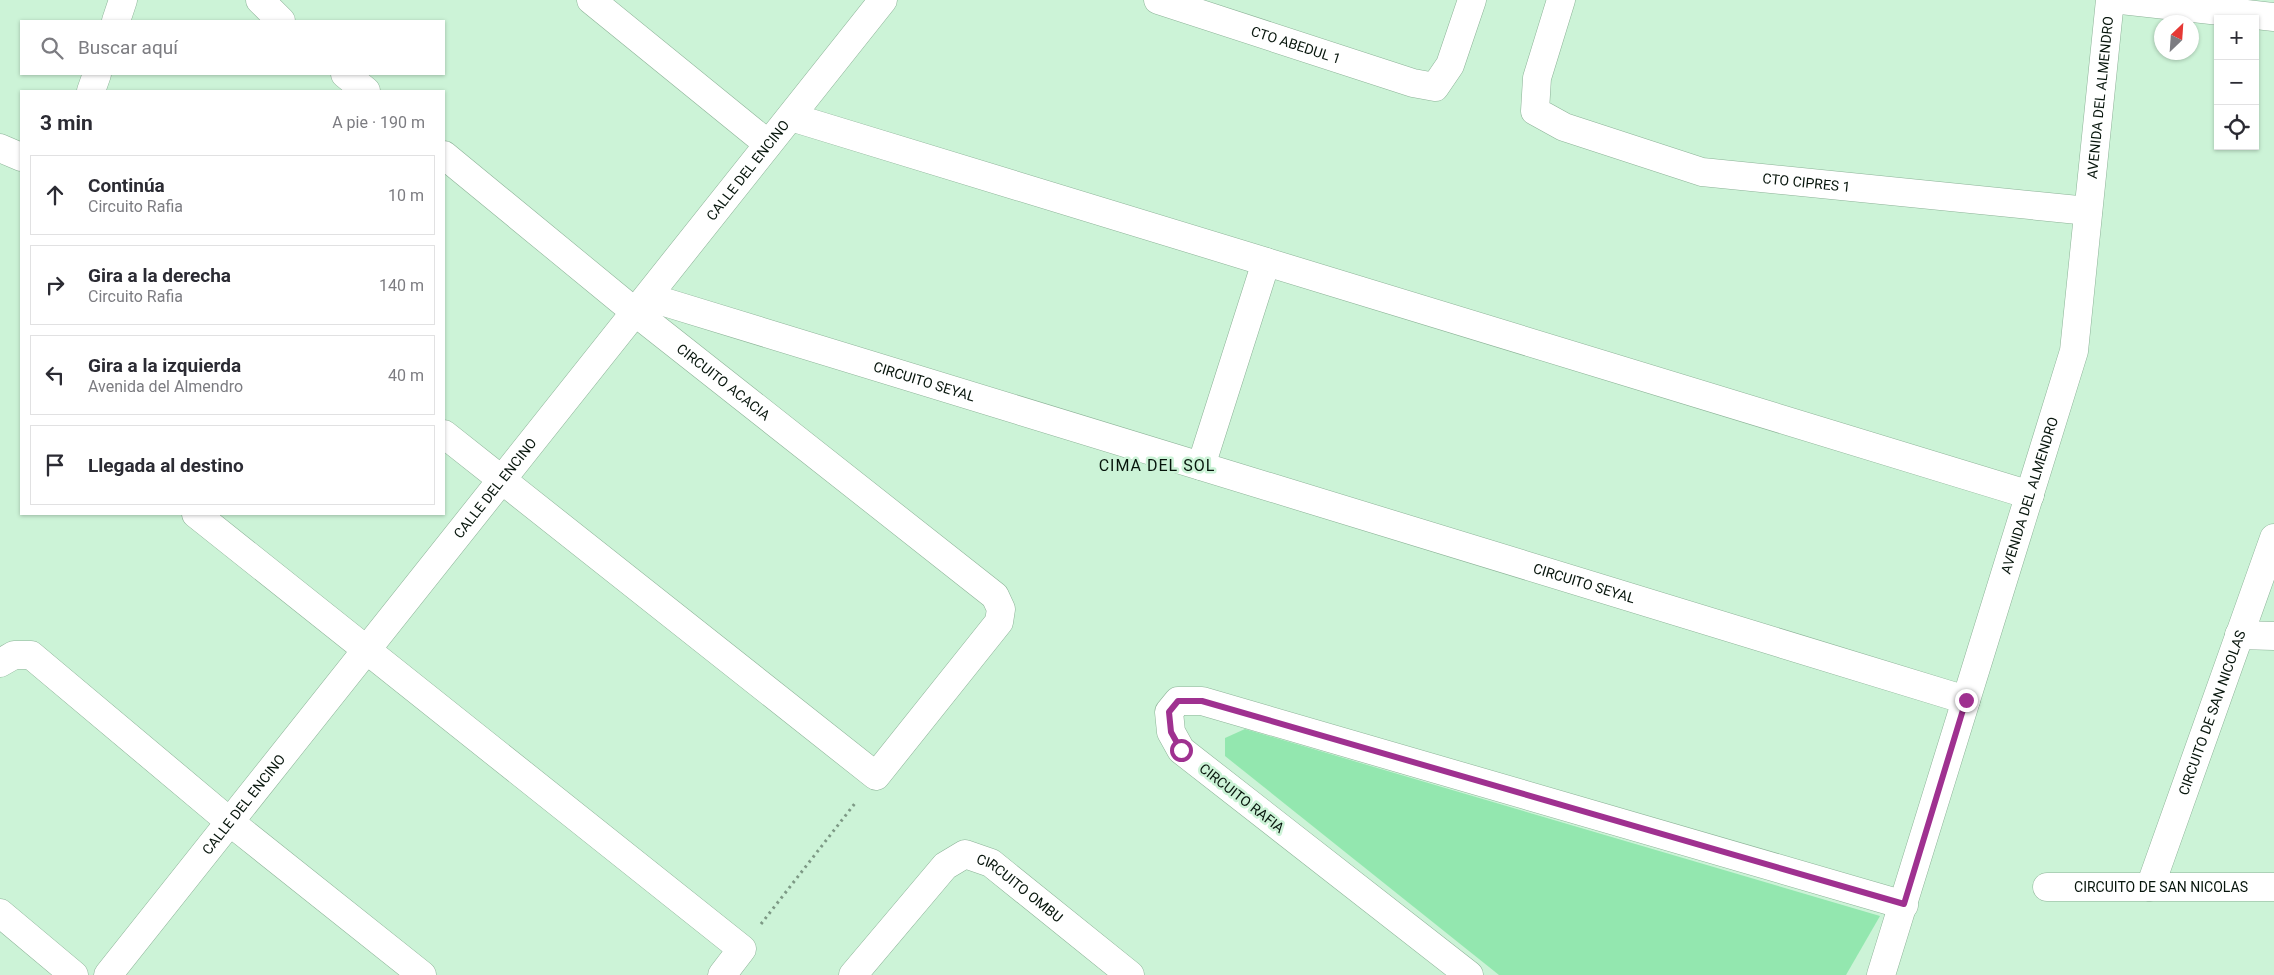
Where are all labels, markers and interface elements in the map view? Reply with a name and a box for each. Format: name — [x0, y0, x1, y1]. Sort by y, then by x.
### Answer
street label: AVENIDA DEL ALMENDRO — [2084, 15, 2116, 180]
north arrow — [2154, 15, 2199, 60]
map controls — [2214, 15, 2259, 150]
button: + — [2214, 15, 2259, 60]
search box — [20, 20, 445, 75]
street label: CTO ABEDUL 1 — [1249, 23, 1343, 67]
icon: search — [38, 34, 66, 62]
text: Buscar aquí — [78, 36, 178, 59]
button: − — [2214, 60, 2259, 105]
button: locate — [2214, 105, 2259, 150]
text: 3 min — [40, 111, 93, 135]
text: A pie · 190 m — [332, 113, 425, 132]
street label: CALLE DEL ENCINO — [703, 117, 792, 224]
street label: CTO CIPRES 1 — [1762, 170, 1851, 195]
text: Continúa — [88, 174, 165, 197]
icon: ahead — [41, 181, 69, 209]
text: 10 m — [388, 186, 424, 205]
text: Circuito Rafia — [88, 197, 183, 216]
text: Gira a la derecha — [88, 264, 231, 287]
icon: right — [41, 271, 69, 299]
text: 140 m — [379, 276, 424, 295]
text: Circuito Rafia — [88, 287, 183, 306]
street label: CIRCUITO ACACIA — [674, 340, 773, 423]
text: Gira a la izquierda — [88, 354, 241, 377]
street label: CIRCUITO SEYAL — [872, 358, 978, 405]
icon: left — [41, 361, 69, 389]
text: 40 m — [388, 366, 424, 385]
text: Avenida del Almendro — [88, 377, 243, 396]
street label: AVENIDA DEL ALMENDRO — [1998, 415, 2061, 576]
street label: CALLE DEL ENCINO — [450, 435, 540, 541]
icon: arrive — [41, 451, 69, 479]
text: Llegada al destino — [88, 454, 244, 477]
district label: CIMA DEL SOL — [1099, 456, 1215, 475]
street label: CIRCUITO SEYAL — [1531, 560, 1637, 606]
street label: CIRCUITO DE SAN NICOLAS — [2175, 628, 2249, 797]
route end — [1955, 689, 1978, 712]
route start — [1170, 739, 1193, 762]
street label: CALLE DEL ENCINO — [199, 751, 288, 858]
street label: CIRCUITO RAFIA — [1196, 760, 1288, 836]
street label: CIRCUITO OMBU — [975, 851, 1066, 926]
street label: CIRCUITO DE SAN NICOLAS — [2074, 879, 2248, 895]

